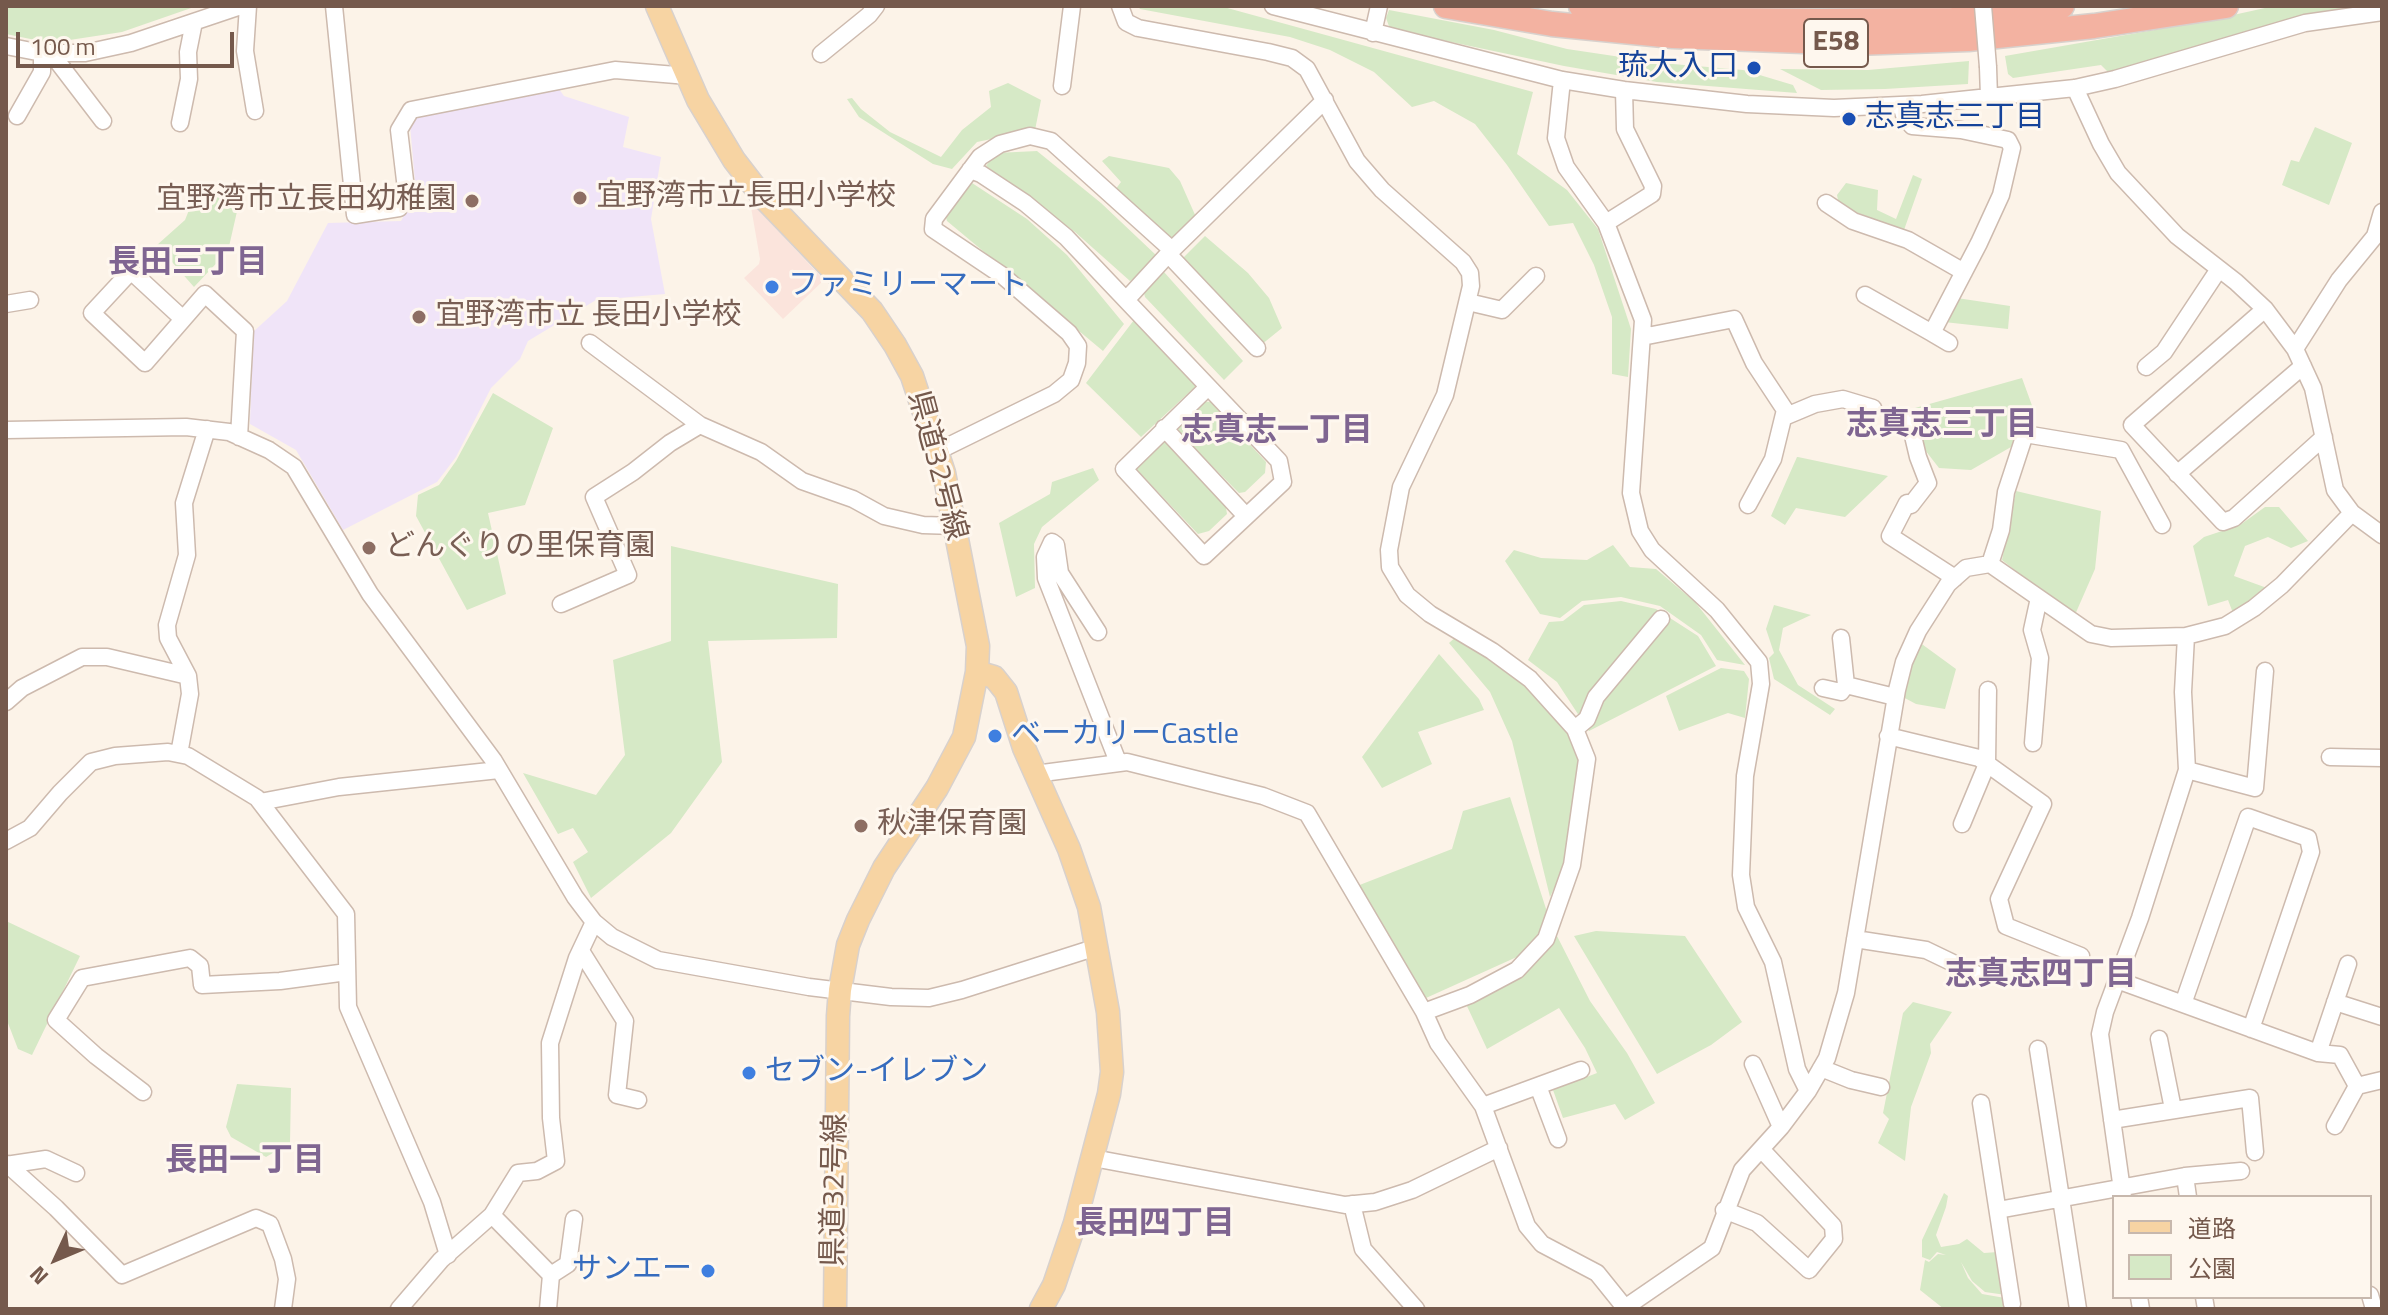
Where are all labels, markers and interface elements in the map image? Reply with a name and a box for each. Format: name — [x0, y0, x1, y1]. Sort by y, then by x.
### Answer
scale bar — [20, 16, 238, 66]
road number: E58 — [1804, 19, 1868, 67]
text: 100 m — [30, 28, 96, 64]
place label: 琉大入口 — [1618, 50, 1738, 86]
marker: 琉大入口 — [1745, 59, 1763, 77]
place label: 志真志三丁目 — [1865, 101, 2045, 137]
marker: 志真志三丁目 — [1840, 110, 1858, 128]
place label: 宜野湾市立長田小学校 — [596, 180, 896, 216]
place label: 宜野湾市立長田幼稚園 — [156, 183, 456, 219]
marker: 宜野湾市立長田小学校 — [571, 189, 589, 207]
marker: 宜野湾市立長田幼稚園 — [463, 192, 481, 210]
district label: 長田三丁目 — [108, 245, 268, 283]
place label: ファミリーマート — [788, 269, 1028, 305]
marker: ファミリーマート — [763, 278, 781, 296]
place label: 宜野湾市立 長田小学校 — [435, 299, 742, 335]
marker: 宜野湾市立 長田小学校 — [410, 308, 428, 326]
street label: 県道32号線 — [899, 387, 973, 545]
district label: 志真志三丁目 — [1846, 407, 2038, 445]
district label: 志真志一丁目 — [1181, 413, 1373, 451]
place label: どんぐりの里保育園 — [385, 530, 655, 566]
marker: どんぐりの里保育園 — [360, 539, 378, 557]
place label: ベーカリーCastle — [1011, 718, 1239, 754]
marker: ベーカリーCastle — [986, 727, 1004, 745]
place label: 秋津保育園 — [877, 808, 1027, 844]
marker: 秋津保育園 — [852, 817, 870, 835]
district label: 志真志四丁目 — [1945, 957, 2137, 995]
place label: セブン-イレブン — [765, 1055, 988, 1091]
marker: セブン-イレブン — [740, 1064, 758, 1082]
street label: 県道32号線 — [817, 1113, 855, 1267]
district label: 長田一丁目 — [165, 1143, 325, 1181]
legend — [2112, 1195, 2372, 1299]
district label: 長田四丁目 — [1075, 1206, 1235, 1244]
text: 道路 — [2188, 1210, 2236, 1246]
north arrow — [16, 1219, 96, 1299]
text: 公園 — [2188, 1250, 2236, 1286]
place label: サンエー — [572, 1253, 692, 1289]
text: N — [21, 1258, 56, 1293]
marker: サンエー — [699, 1262, 717, 1280]

